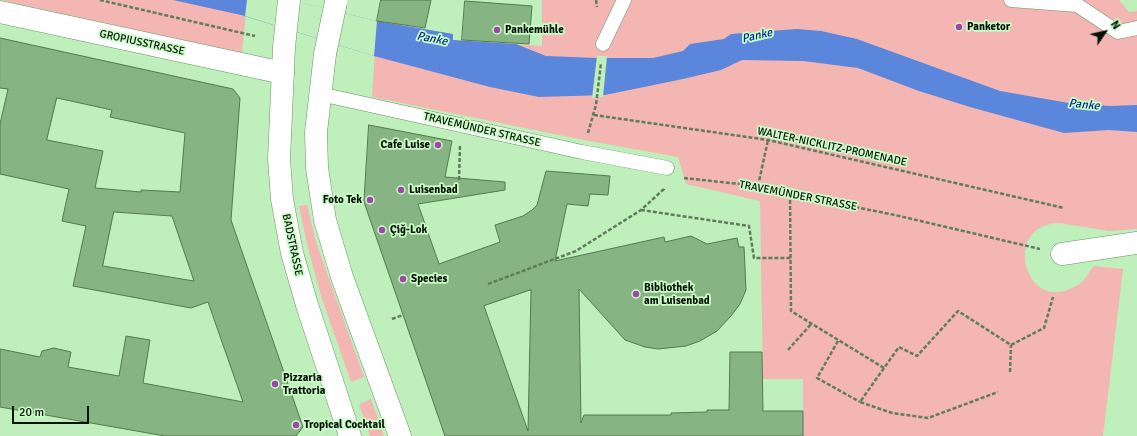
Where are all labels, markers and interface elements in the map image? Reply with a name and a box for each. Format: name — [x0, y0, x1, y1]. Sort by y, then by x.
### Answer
north arrow — [1085, 12, 1125, 52]
text: N — [1108, 18, 1123, 32]
place label: Panketor — [967, 20, 1010, 34]
marker: Panketor — [954, 22, 964, 32]
place label: Pankemühle — [505, 23, 564, 37]
marker: Pankemühle — [492, 25, 502, 35]
water label: Panke — [740, 26, 774, 46]
street label: GROPIUSSTRASSE — [98, 28, 186, 58]
water label: Panke — [415, 29, 449, 49]
water label: Panke — [1068, 96, 1100, 114]
street label: TRAVEMÜNDER STRASSE — [422, 110, 542, 150]
street label: WALTER-NICKLITZ-PROMENADE — [756, 125, 908, 169]
place label: Cafe Luise — [381, 138, 430, 152]
marker: Cafe Luise — [433, 140, 443, 150]
street label: TRAVEMÜNDER STRASSE — [738, 178, 858, 214]
place label: Luisenbad — [409, 183, 458, 197]
marker: Luisenbad — [396, 185, 406, 195]
place label: Foto Tek — [323, 193, 362, 207]
marker: Foto Tek — [365, 195, 375, 205]
street label: BADSTRASSE — [279, 213, 305, 277]
place label: Çiğ-Lok — [390, 223, 427, 237]
marker: Çiğ-Lok — [377, 225, 387, 235]
place label: Species — [411, 272, 447, 286]
marker: Species — [398, 274, 408, 284]
place label: Bibliothek am Luisenbad — [644, 281, 710, 307]
marker: Bibliothek am Luisenbad — [631, 289, 641, 299]
place label: Pizzaria Trattoria — [283, 371, 325, 397]
marker: Pizzaria Trattoria — [270, 379, 280, 389]
scale bar — [14, 398, 91, 424]
text: 20 m — [19, 405, 44, 420]
place label: Tropical Cocktail — [304, 418, 385, 432]
marker: Tropical Cocktail — [291, 420, 301, 430]

